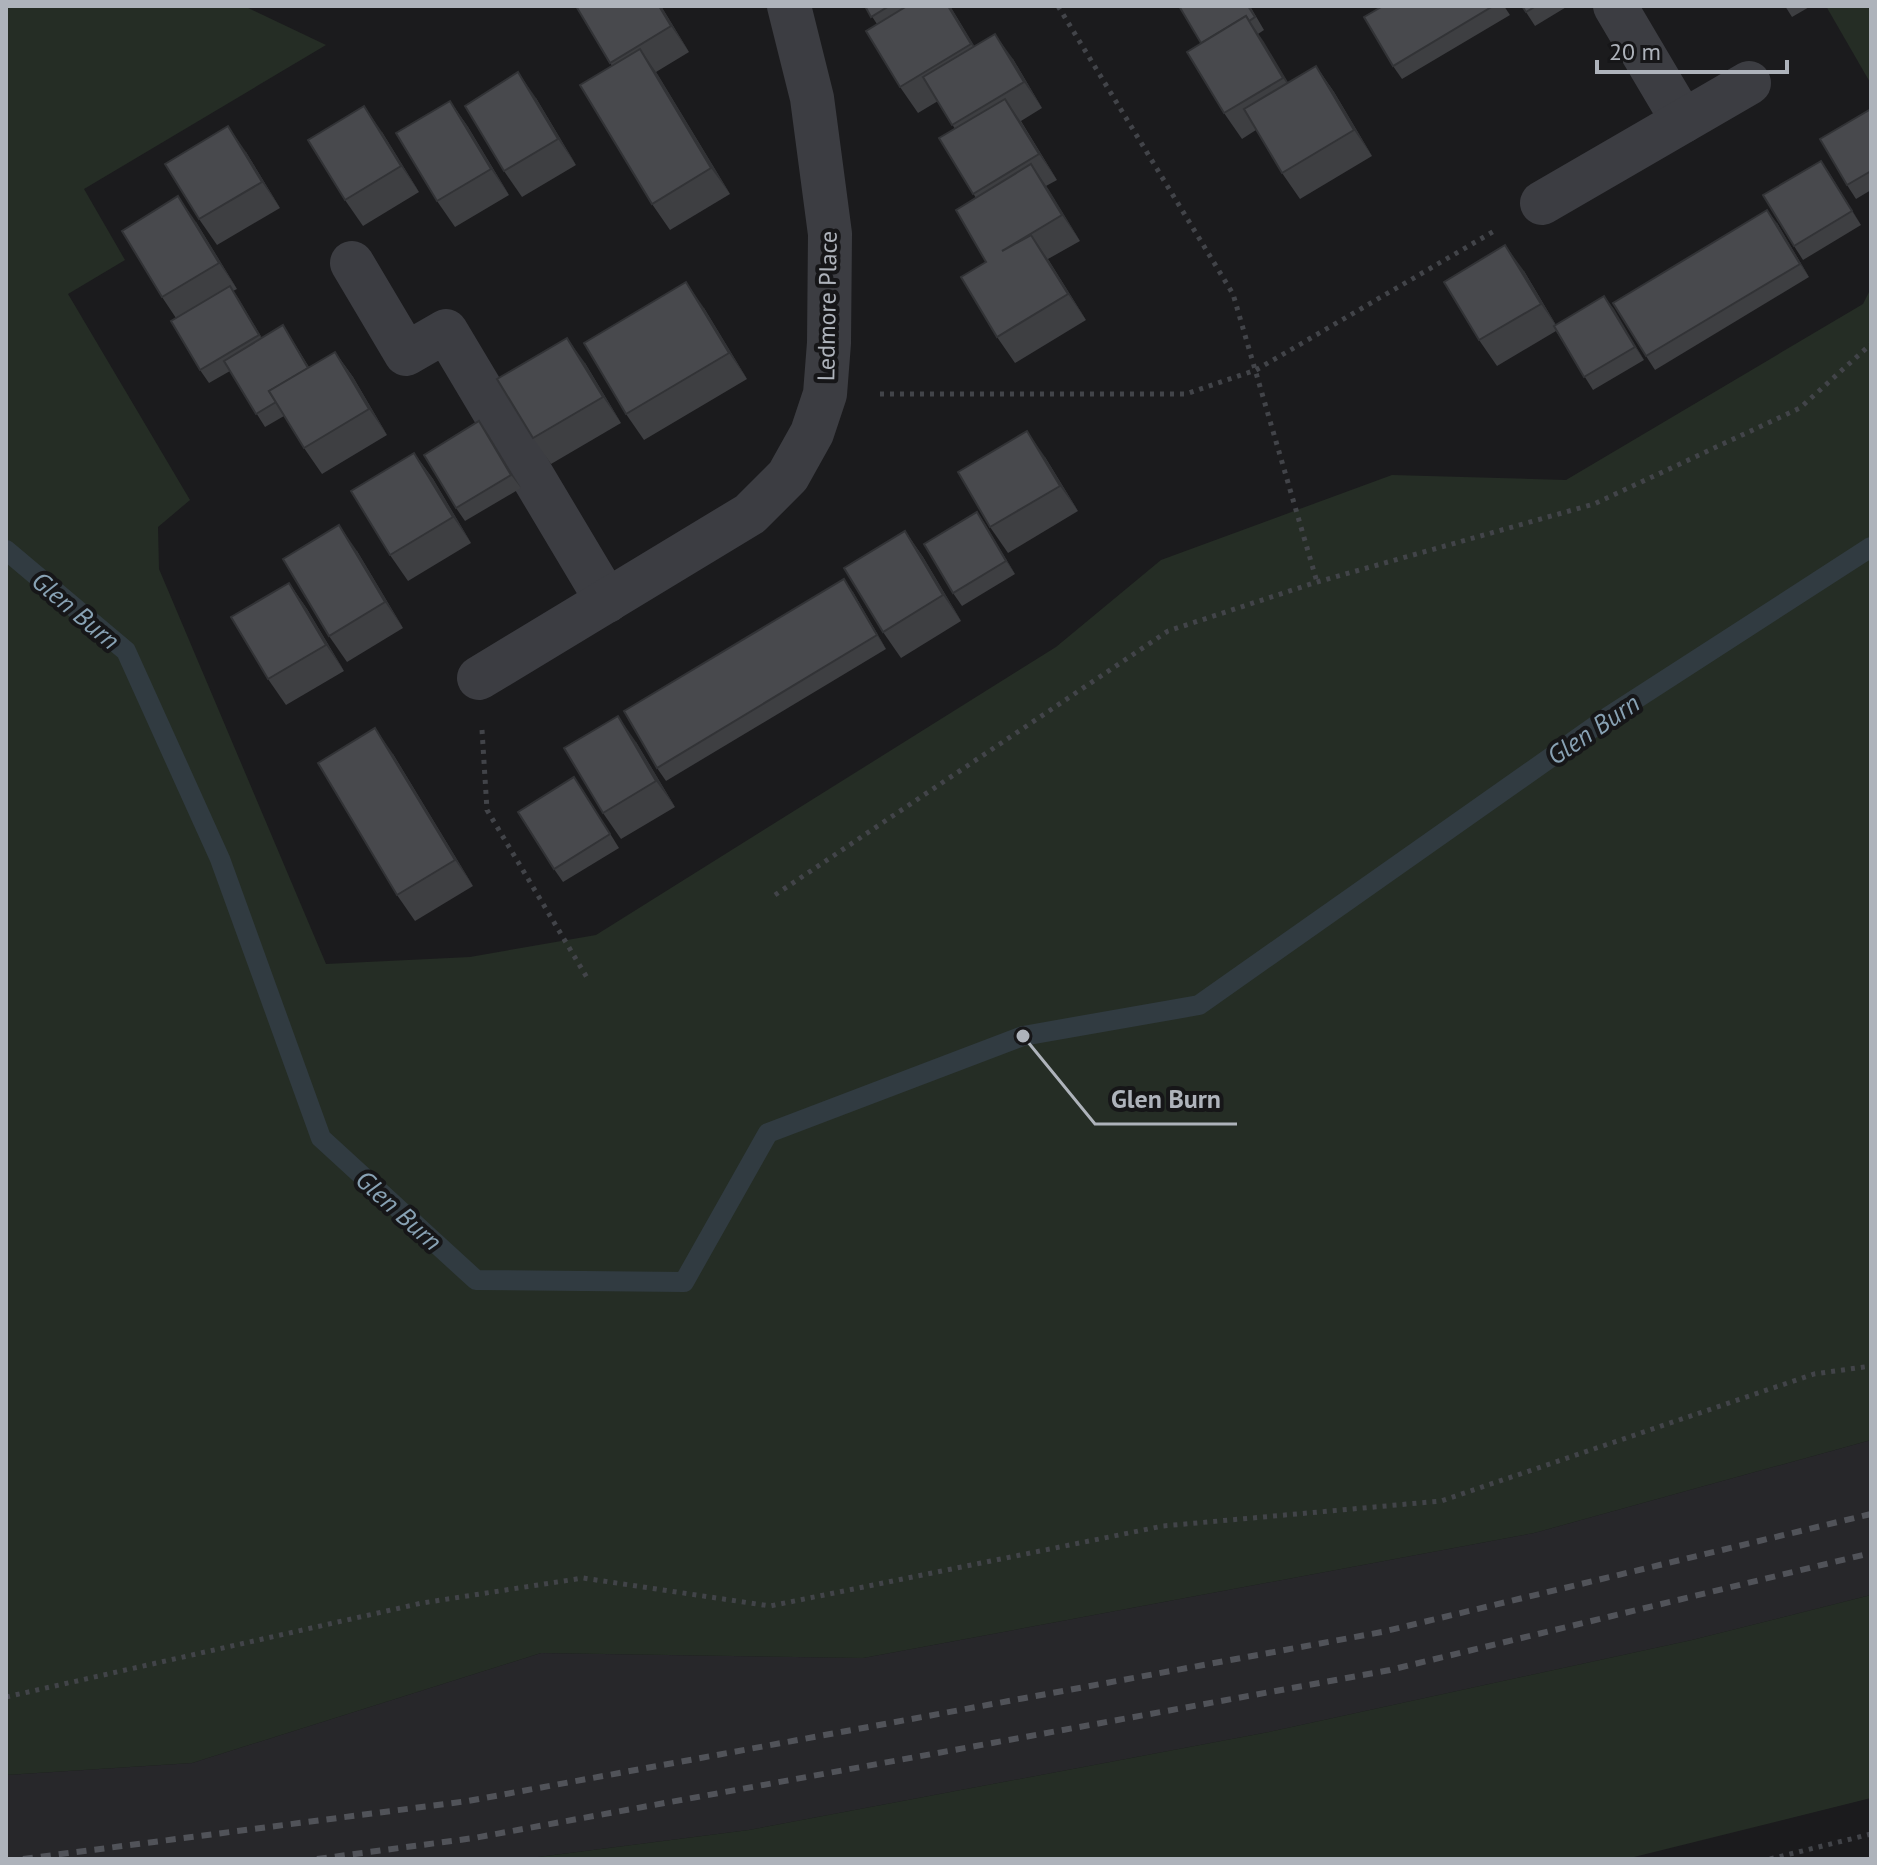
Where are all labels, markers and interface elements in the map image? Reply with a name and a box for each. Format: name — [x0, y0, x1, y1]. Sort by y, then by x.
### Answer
scale bar — [1597, 24, 1787, 74]
text: 20 m — [1609, 36, 1661, 67]
street label: Ledmore Place — [810, 231, 844, 381]
water label: Glen Burn — [25, 564, 127, 656]
water label: Glen Burn — [1540, 686, 1646, 772]
callout: Glen Burn — [1095, 1074, 1237, 1124]
text: Glen Burn — [1111, 1082, 1221, 1115]
water label: Glen Burn — [349, 1163, 449, 1257]

